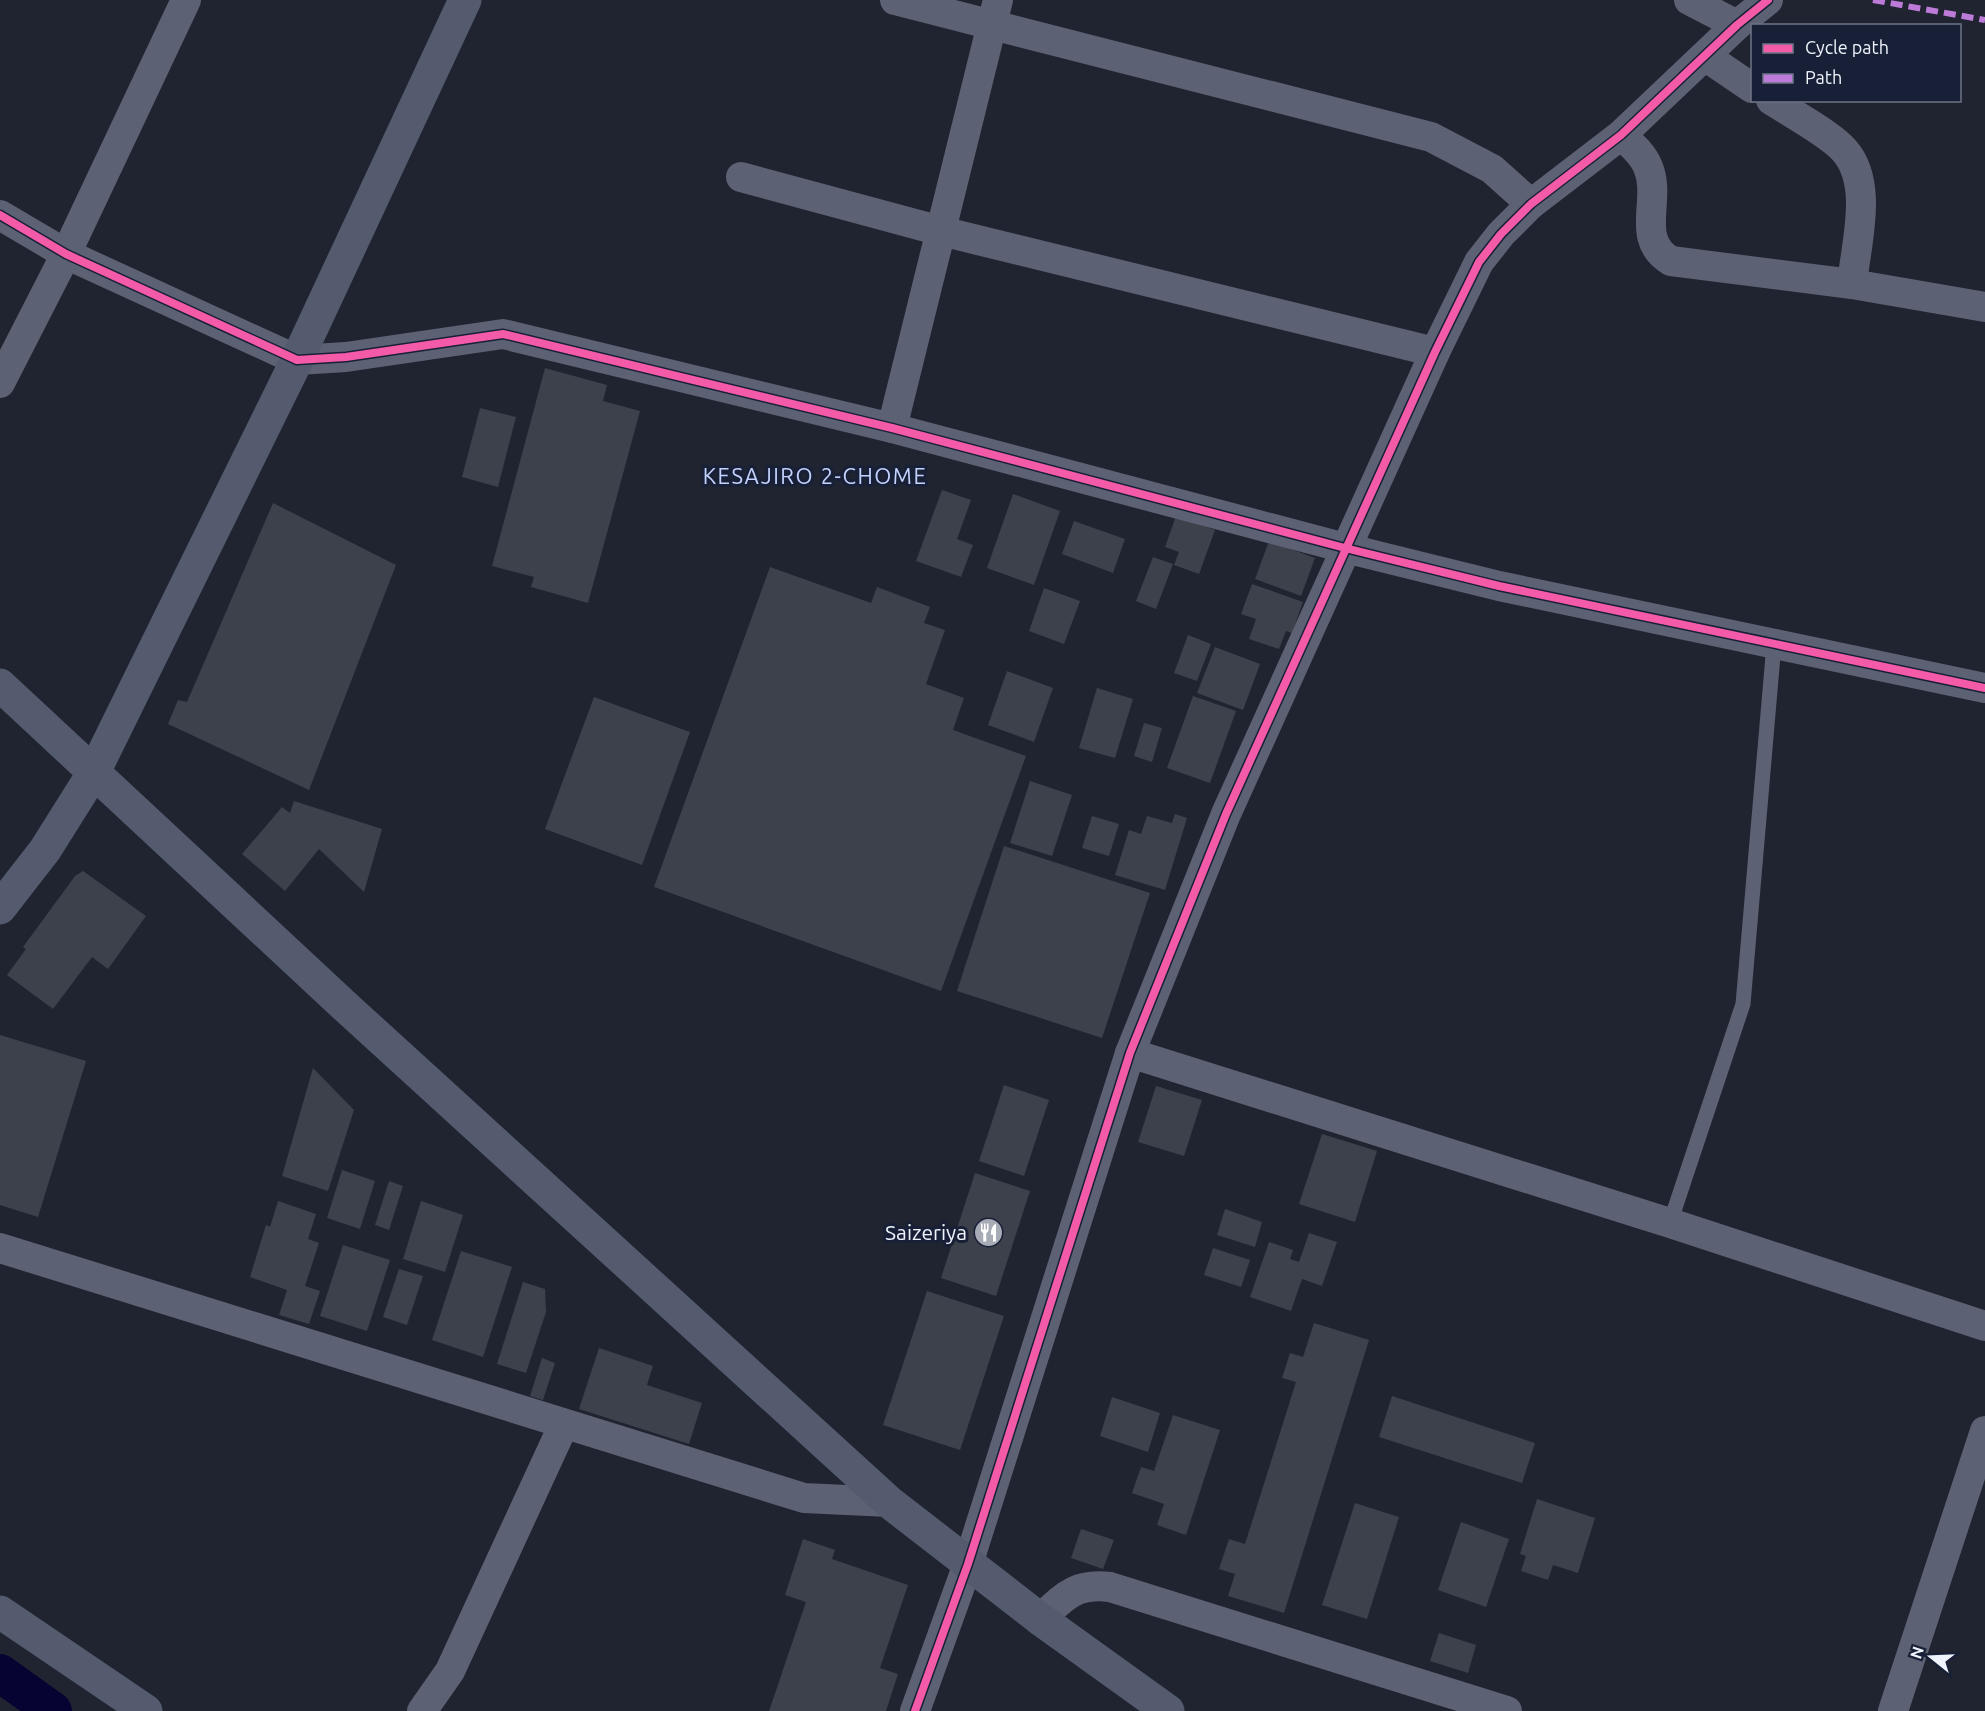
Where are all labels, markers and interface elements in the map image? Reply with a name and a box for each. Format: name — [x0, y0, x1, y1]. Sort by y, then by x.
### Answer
legend — [1751, 24, 1961, 102]
text: Cycle path — [1805, 37, 1889, 57]
text: Path — [1805, 67, 1842, 87]
district label: KESAJIRO 2-CHOME — [703, 463, 927, 488]
restaurant icon: Saizeriya — [972, 1217, 1004, 1249]
place label: Saizeriya — [885, 1220, 967, 1244]
north arrow — [1901, 1627, 1961, 1687]
text: N — [1906, 1644, 1927, 1661]

